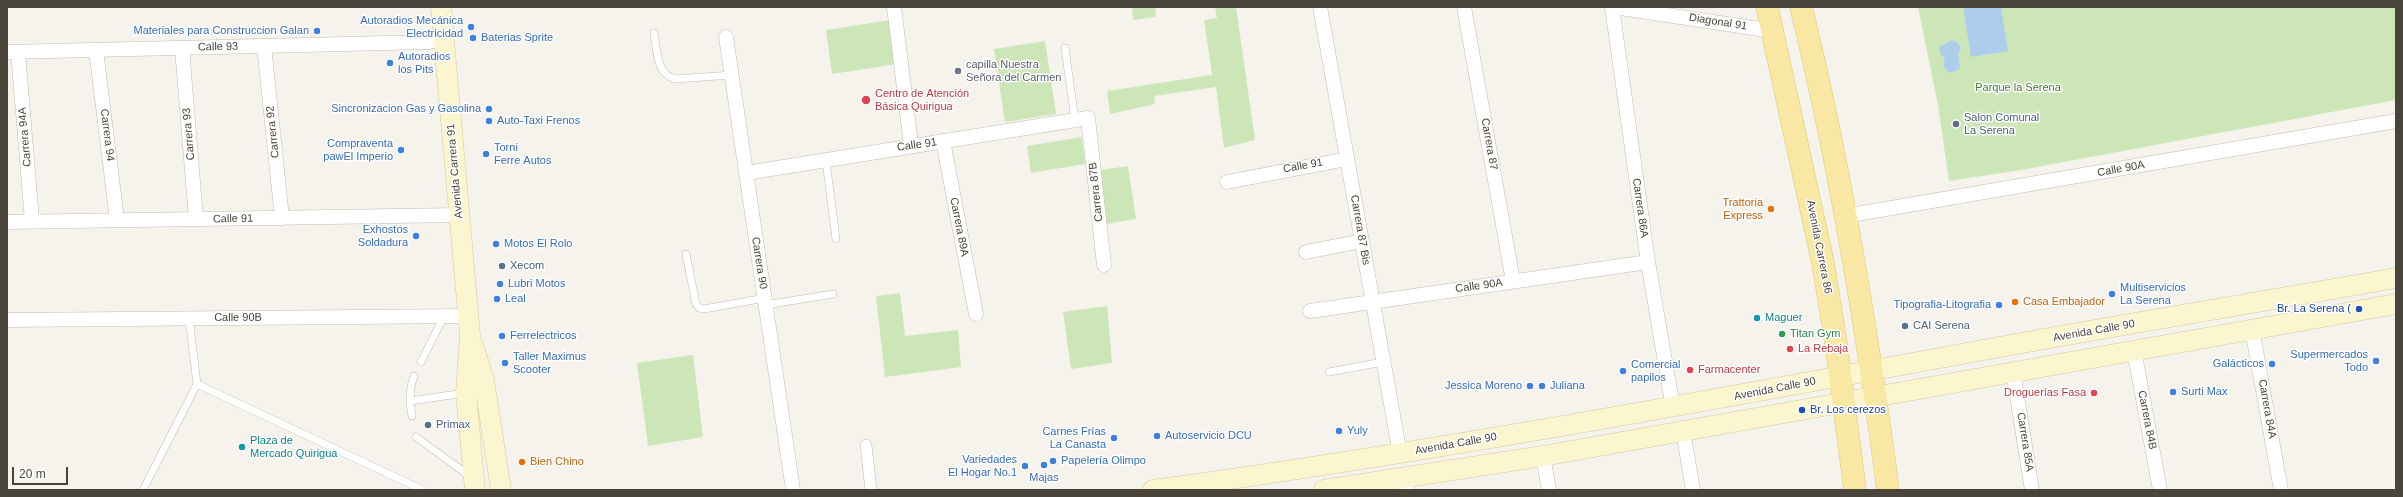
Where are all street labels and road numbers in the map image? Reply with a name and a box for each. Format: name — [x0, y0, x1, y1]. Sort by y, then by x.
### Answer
street label: Diagonal 91 — [1688, 11, 1748, 33]
street label: Calle 93 — [198, 40, 238, 54]
street label: Carrera 92 — [264, 105, 282, 159]
street label: Carrera 94A — [16, 107, 34, 167]
street label: Carrera 93 — [180, 107, 198, 161]
street label: Carrera 94 — [97, 108, 117, 162]
street label: Carrera 87 — [1478, 117, 1500, 171]
street label: Avenida Carrera 91 — [444, 123, 466, 219]
street label: Calle 91 — [896, 136, 938, 154]
street label: Calle 91 — [1282, 156, 1324, 176]
street label: Calle 90A — [2096, 158, 2146, 180]
street label: Carrera 87B — [1086, 162, 1106, 222]
street label: Carrera 86A — [1629, 177, 1651, 239]
street label: Carrera 87 Bis — [1347, 194, 1373, 266]
street label: Carrera 89A — [947, 196, 971, 258]
street label: Avenida Carrera 86 — [1803, 199, 1835, 295]
street label: Calle 91 — [213, 212, 253, 226]
street label: Carrera 90 — [748, 236, 770, 290]
street label: Calle 90A — [1454, 276, 1504, 296]
street label: Calle 90B — [214, 311, 262, 325]
street label: Avenida Calle 90 — [2052, 317, 2136, 345]
street label: Avenida Calle 90 — [1733, 375, 1817, 403]
street label: Carrera 84A — [2255, 378, 2279, 440]
street label: Carrera 84B — [2135, 389, 2159, 451]
street label: Carrera 85A — [2014, 411, 2036, 473]
street label: Avenida Calle 90 — [1414, 430, 1498, 458]

